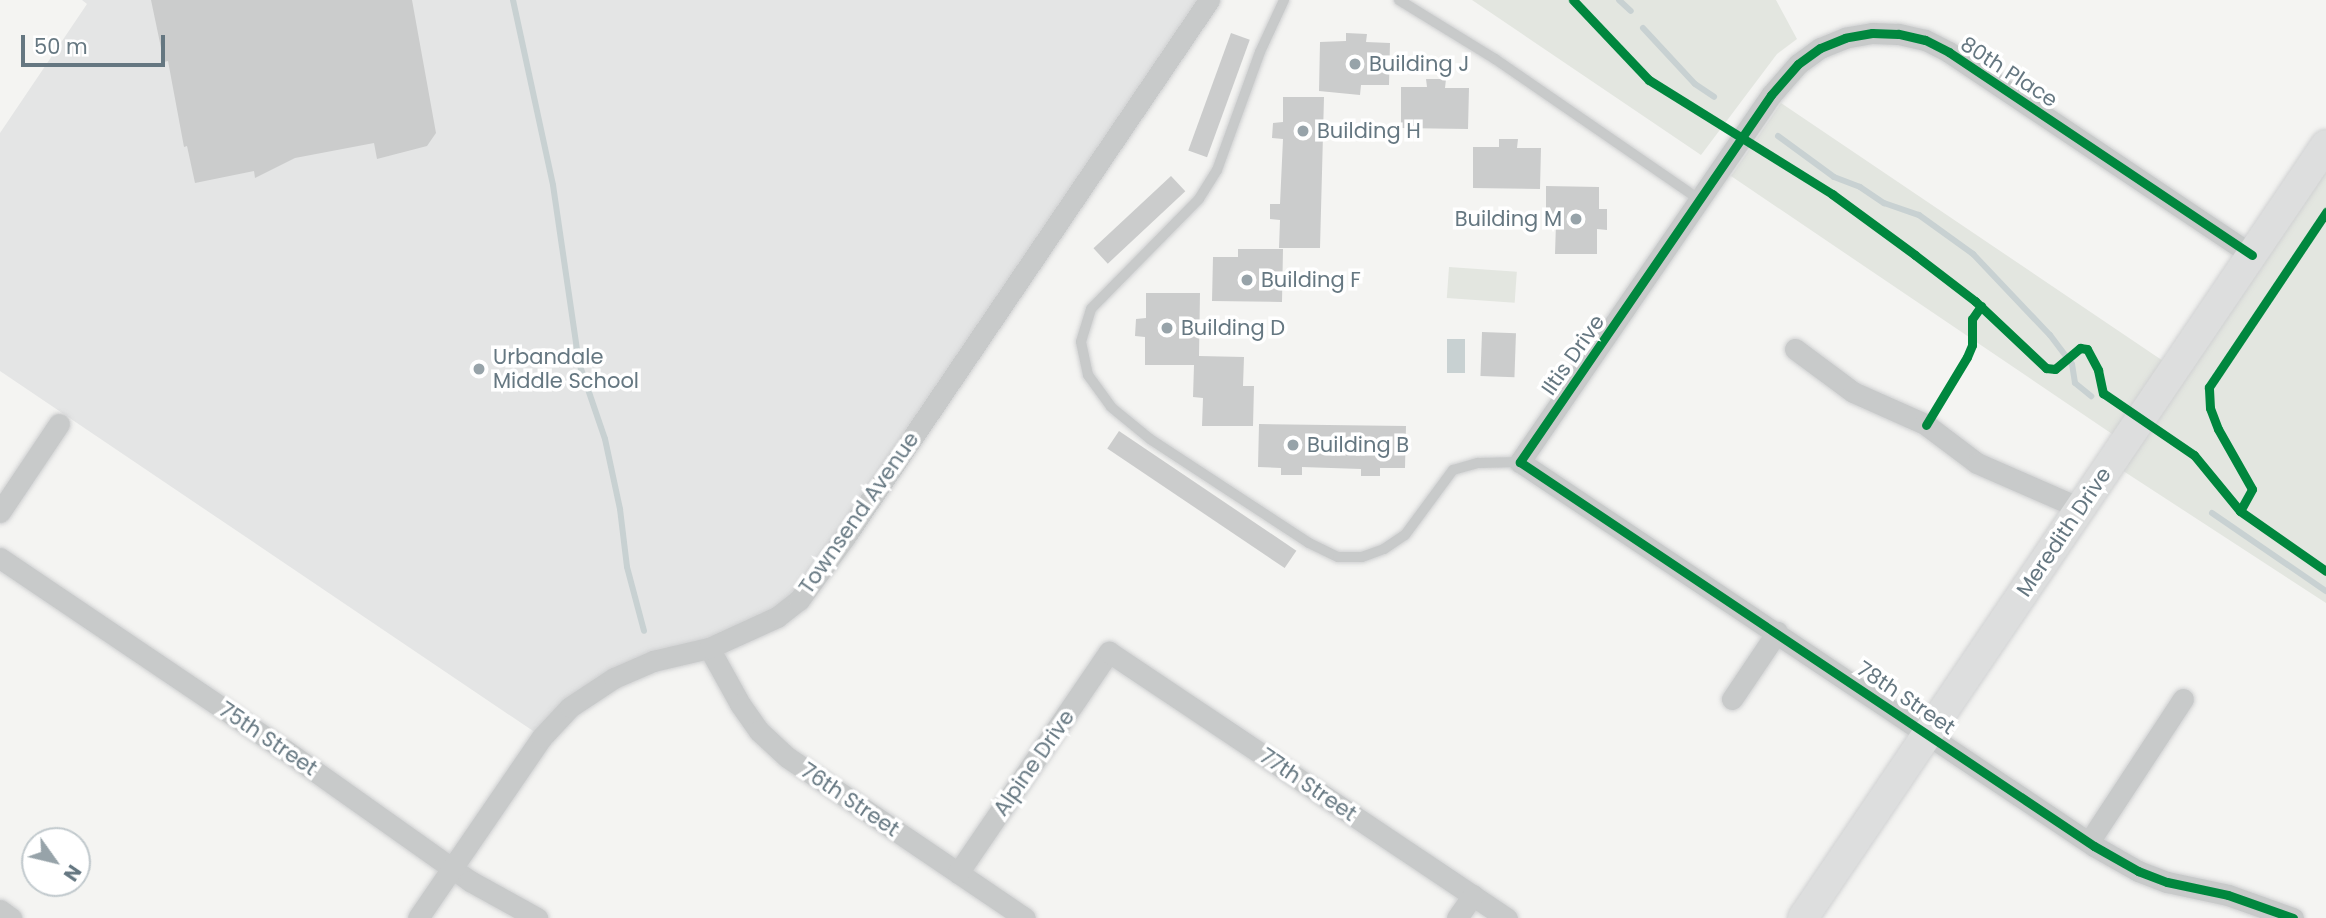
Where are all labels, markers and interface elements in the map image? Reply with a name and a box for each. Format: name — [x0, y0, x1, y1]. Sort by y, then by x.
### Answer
scale bar — [24, 21, 168, 65]
street label: 80th Place — [1956, 31, 2062, 113]
text: 50 m — [34, 32, 88, 61]
place label: Building J — [1369, 51, 1469, 77]
marker: Building J — [1347, 56, 1363, 72]
place label: Building H — [1317, 118, 1421, 144]
marker: Building H — [1295, 123, 1311, 139]
place label: Building M — [1455, 206, 1562, 232]
marker: Building M — [1568, 211, 1584, 227]
place label: Building F — [1261, 267, 1361, 293]
marker: Building F — [1239, 272, 1255, 288]
street label: Iltis Drive — [1536, 310, 1610, 400]
place label: Building D — [1181, 315, 1285, 341]
marker: Building D — [1159, 320, 1175, 336]
place label: Urbandale Middle School — [493, 344, 639, 394]
marker: Urbandale Middle School — [471, 361, 487, 377]
street label: Townsend Avenue — [794, 427, 924, 599]
place label: Building B — [1307, 432, 1409, 458]
marker: Building B — [1285, 437, 1301, 453]
street label: Meredith Drive — [2011, 463, 2117, 601]
street label: 78th Street — [1852, 656, 1960, 740]
street label: 75th Street — [214, 697, 322, 781]
street label: Alpine Drive — [988, 705, 1080, 821]
street label: 77th Street — [1255, 743, 1361, 827]
street label: 76th Street — [796, 758, 904, 842]
north arrow — [21, 827, 91, 897]
text: N — [57, 859, 87, 886]

